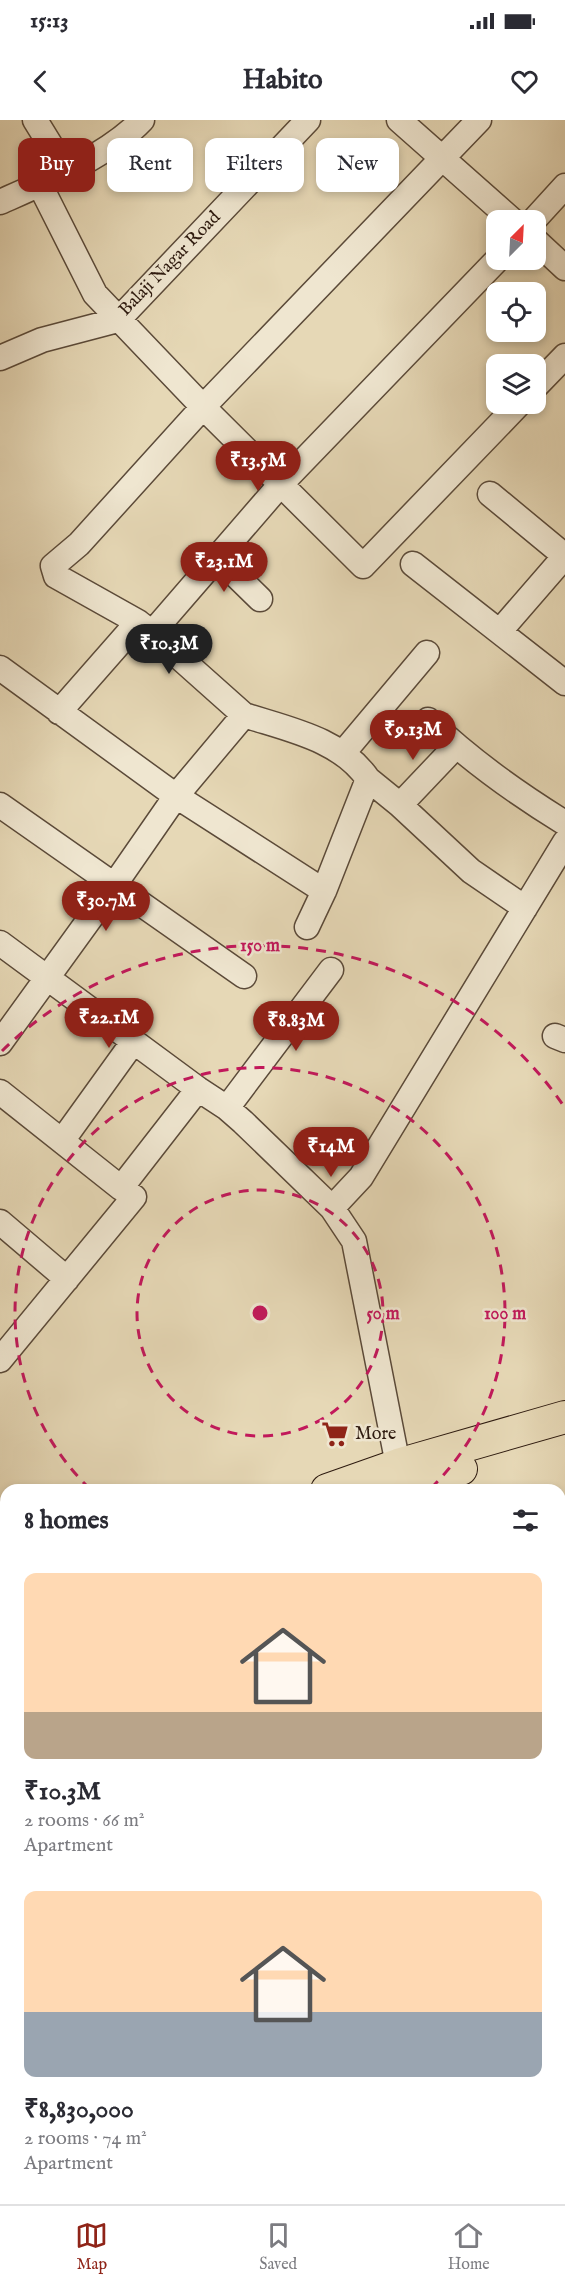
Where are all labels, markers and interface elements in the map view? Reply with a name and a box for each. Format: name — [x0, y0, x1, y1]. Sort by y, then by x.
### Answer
text: 15:13 — [30, 7, 68, 35]
text: Habito — [242, 64, 323, 98]
icon: back — [24, 65, 57, 98]
icon: heart — [508, 65, 541, 98]
chip: Buy — [18, 138, 95, 192]
chip: Rent — [107, 138, 193, 192]
chip: Filters — [205, 138, 304, 192]
chip: New — [316, 138, 399, 192]
street label: Balaji Nagar Road — [114, 206, 226, 321]
north arrow — [486, 210, 546, 270]
map controls — [486, 210, 546, 414]
button: locate — [486, 282, 546, 342]
button: layers — [486, 354, 546, 414]
pin: ₹13.5M — [209, 441, 307, 492]
text: ₹13.5M — [230, 448, 286, 473]
pin: ₹23.1M — [175, 542, 273, 593]
text: ₹23.1M — [195, 549, 253, 574]
pin: ₹10.3M — [120, 624, 218, 675]
text: ₹10.3M — [139, 631, 199, 656]
pin: ₹9.13M — [364, 710, 462, 761]
text: ₹9.13M — [384, 717, 442, 742]
pin: ₹30.7M — [57, 881, 155, 932]
text: ₹30.7M — [76, 888, 136, 913]
text: 150 m — [240, 935, 280, 958]
pin: ₹22.1M — [60, 998, 158, 1049]
pin: ₹8.83M — [247, 1001, 345, 1052]
text: ₹22.1M — [79, 1005, 139, 1030]
text: ₹8.83M — [267, 1008, 325, 1033]
pin: ₹14M — [295, 1127, 367, 1178]
text: ₹14M — [307, 1134, 355, 1159]
centre of rings — [250, 1303, 270, 1323]
text: 50 m — [366, 1303, 400, 1326]
text: 100 m — [484, 1303, 526, 1326]
supermarket icon: More — [320, 1419, 350, 1449]
place label: More — [355, 1423, 396, 1446]
text: 8 homes — [24, 1504, 109, 1537]
icon: filters — [509, 1504, 542, 1537]
icon: home — [229, 1612, 337, 1720]
text: ₹10.3M — [24, 1775, 101, 1808]
text: 2 rooms · 66 m² — [24, 1808, 145, 1833]
text: Apartment — [24, 1833, 113, 1858]
icon: home — [229, 1930, 337, 2038]
text: ₹8,830,000 — [24, 2093, 134, 2126]
text: 2 rooms · 74 m² — [24, 2126, 147, 2151]
text: Apartment — [24, 2151, 113, 2176]
tab: Map — [75, 2219, 108, 2275]
tab: Saved — [259, 2219, 297, 2275]
tab: Home — [448, 2219, 490, 2275]

